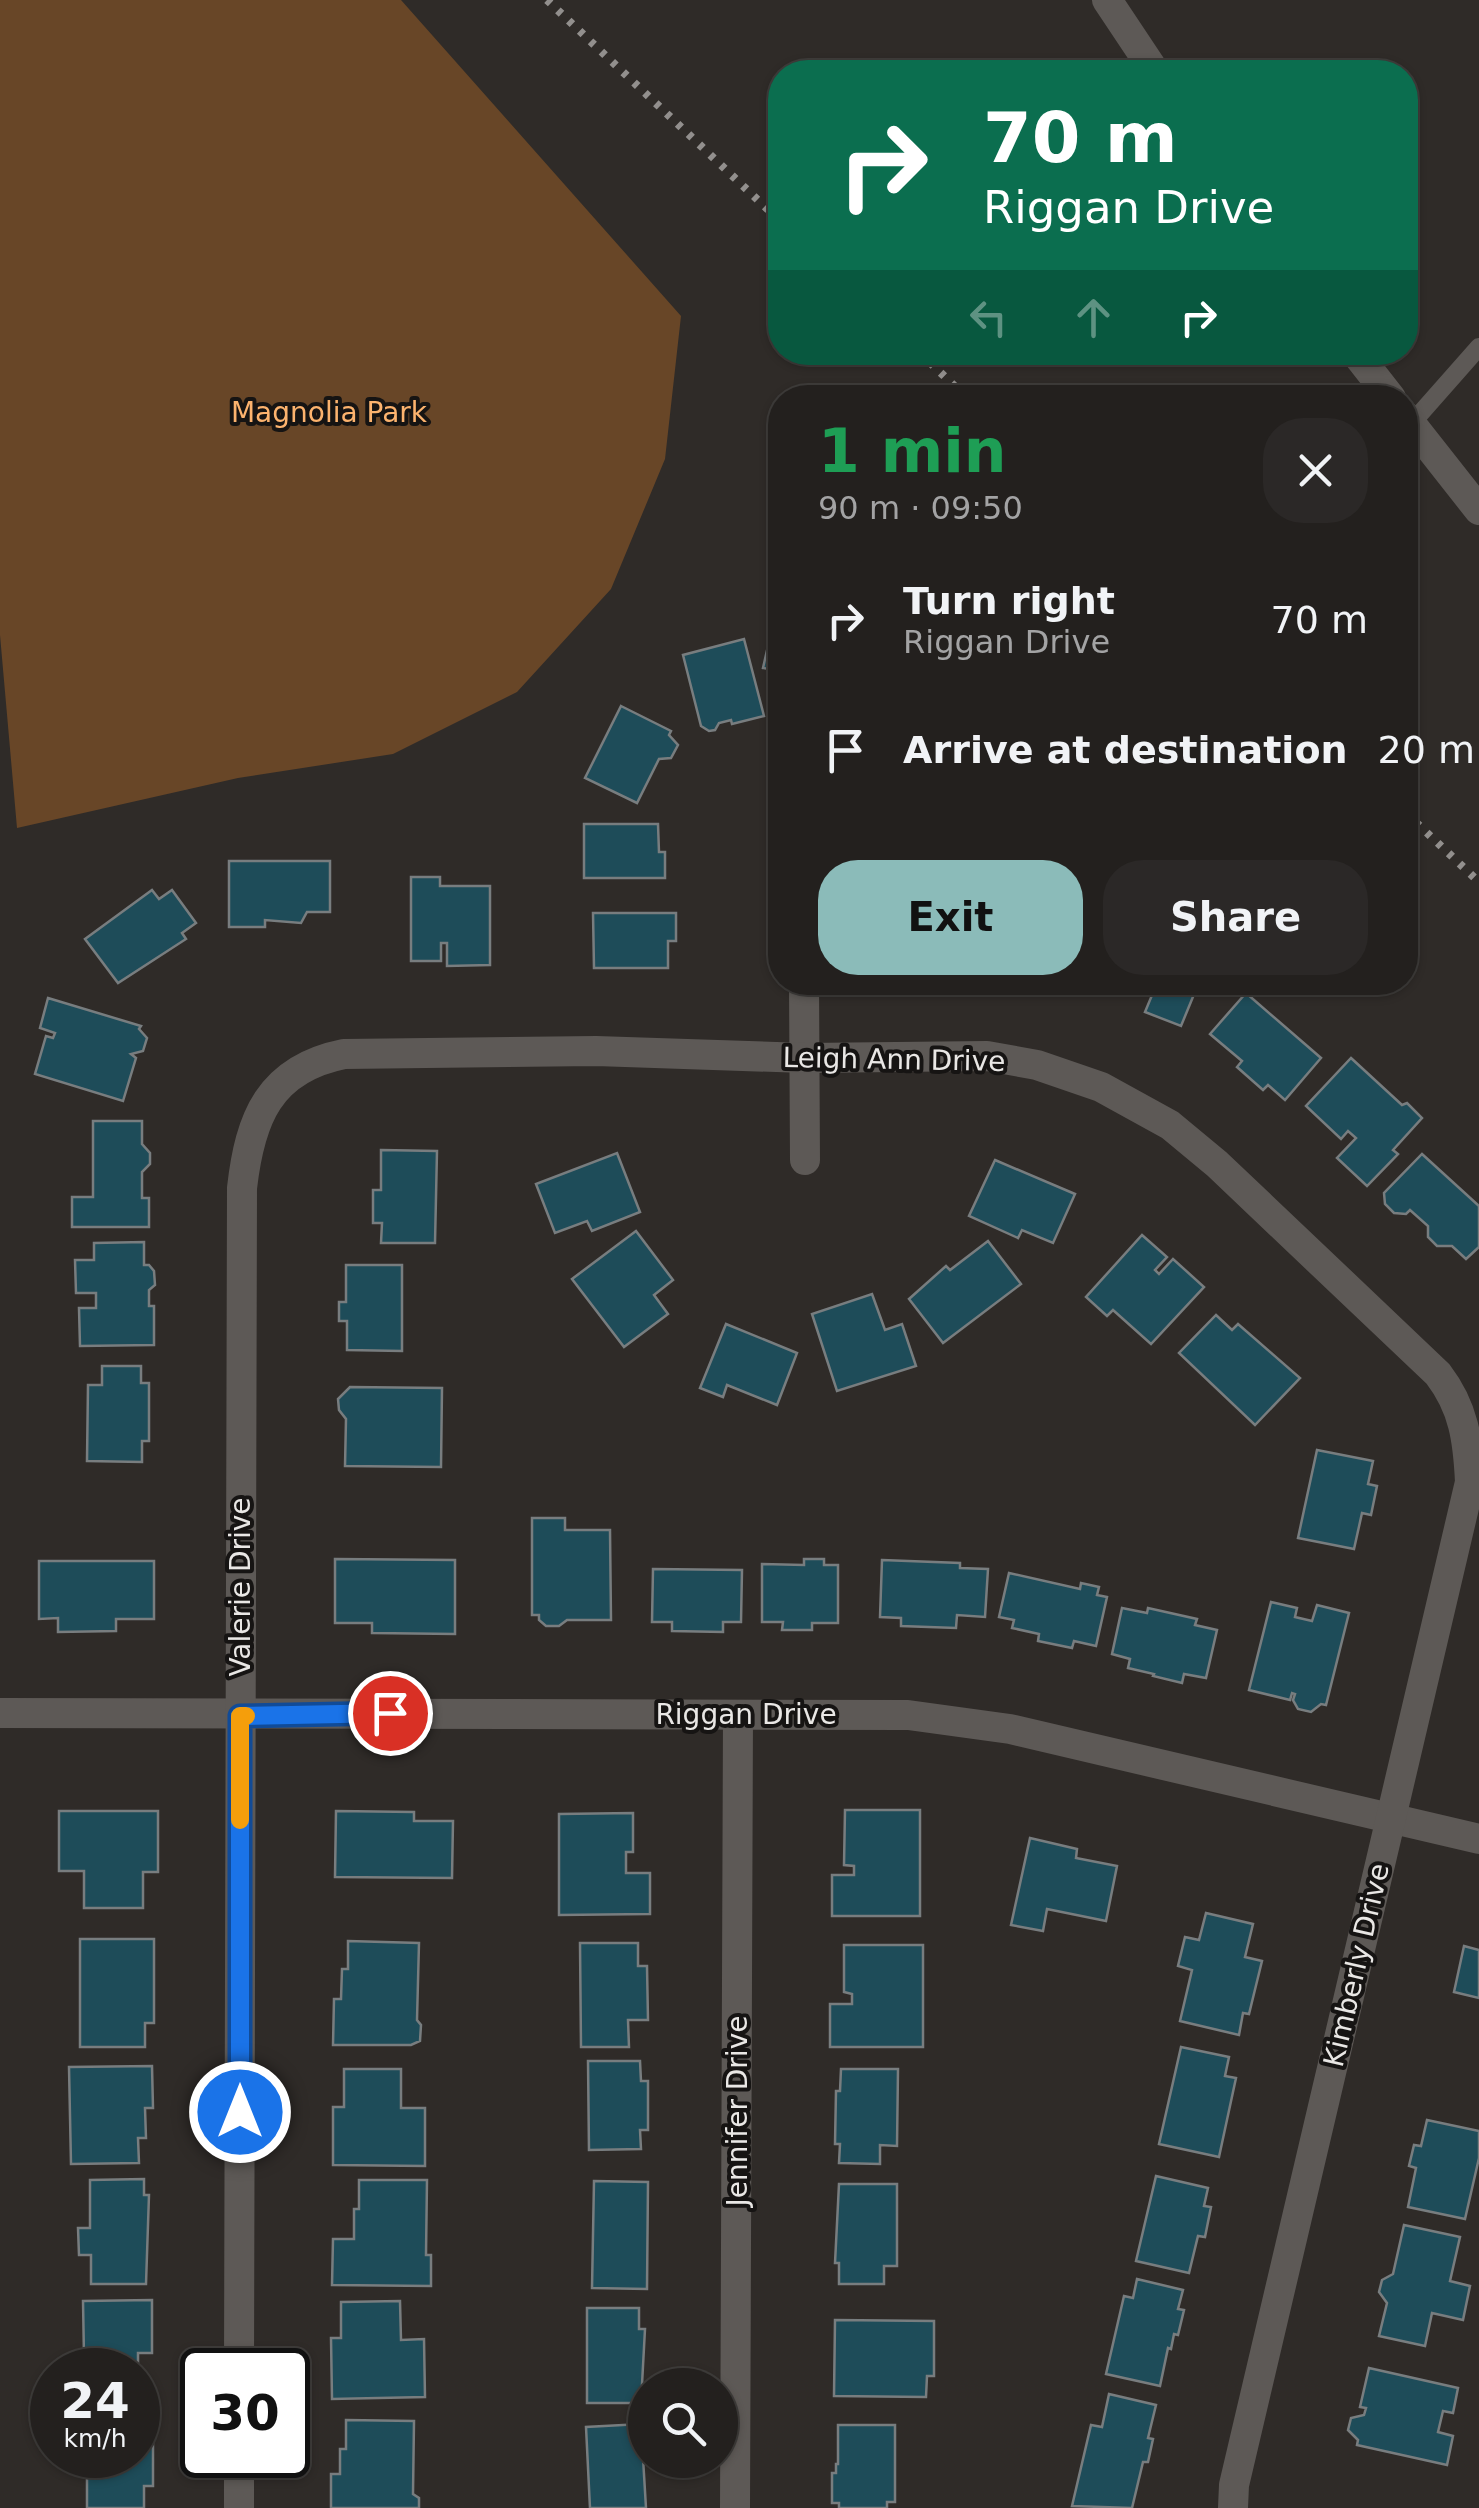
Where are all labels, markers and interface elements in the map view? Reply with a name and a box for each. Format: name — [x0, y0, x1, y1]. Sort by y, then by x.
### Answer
text: 70 m — [983, 97, 1178, 179]
icon: right — [818, 100, 948, 230]
text: Riggan Drive — [983, 181, 1274, 234]
icon: left — [961, 290, 1016, 345]
icon: ahead — [1066, 290, 1121, 345]
icon: right — [1171, 290, 1226, 345]
park label: Magnolia Park — [231, 396, 428, 429]
text: 1 min — [818, 416, 1006, 486]
button: close — [1263, 418, 1368, 523]
text: 90 m · 09:50 — [818, 489, 1023, 527]
text: Turn right — [903, 579, 1115, 623]
icon: right — [818, 593, 873, 648]
text: 70 m — [1271, 598, 1368, 642]
text: Riggan Drive — [903, 623, 1110, 661]
icon: arrive — [818, 723, 873, 778]
text: Arrive at destination — [903, 728, 1348, 772]
text: 20 m — [1378, 728, 1475, 772]
button: Exit — [818, 860, 1083, 975]
button: Share — [1103, 860, 1368, 975]
street label: Leigh Ann Drive — [782, 1041, 1006, 1078]
street label: Valerie Drive — [224, 1497, 257, 1677]
pin — [348, 1671, 433, 1756]
icon: arrive — [363, 1686, 418, 1741]
street label: Riggan Drive — [655, 1698, 837, 1731]
street label: Kimberly Drive — [1317, 1860, 1396, 2070]
street label: Jennifer Drive — [721, 2016, 754, 2208]
position arrow — [188, 2060, 292, 2164]
speed limit sign: 30 — [180, 2348, 310, 2478]
map controls — [628, 2368, 738, 2478]
button: search — [628, 2368, 738, 2478]
text: 24 — [60, 2372, 130, 2430]
text: km/h — [63, 2424, 127, 2453]

